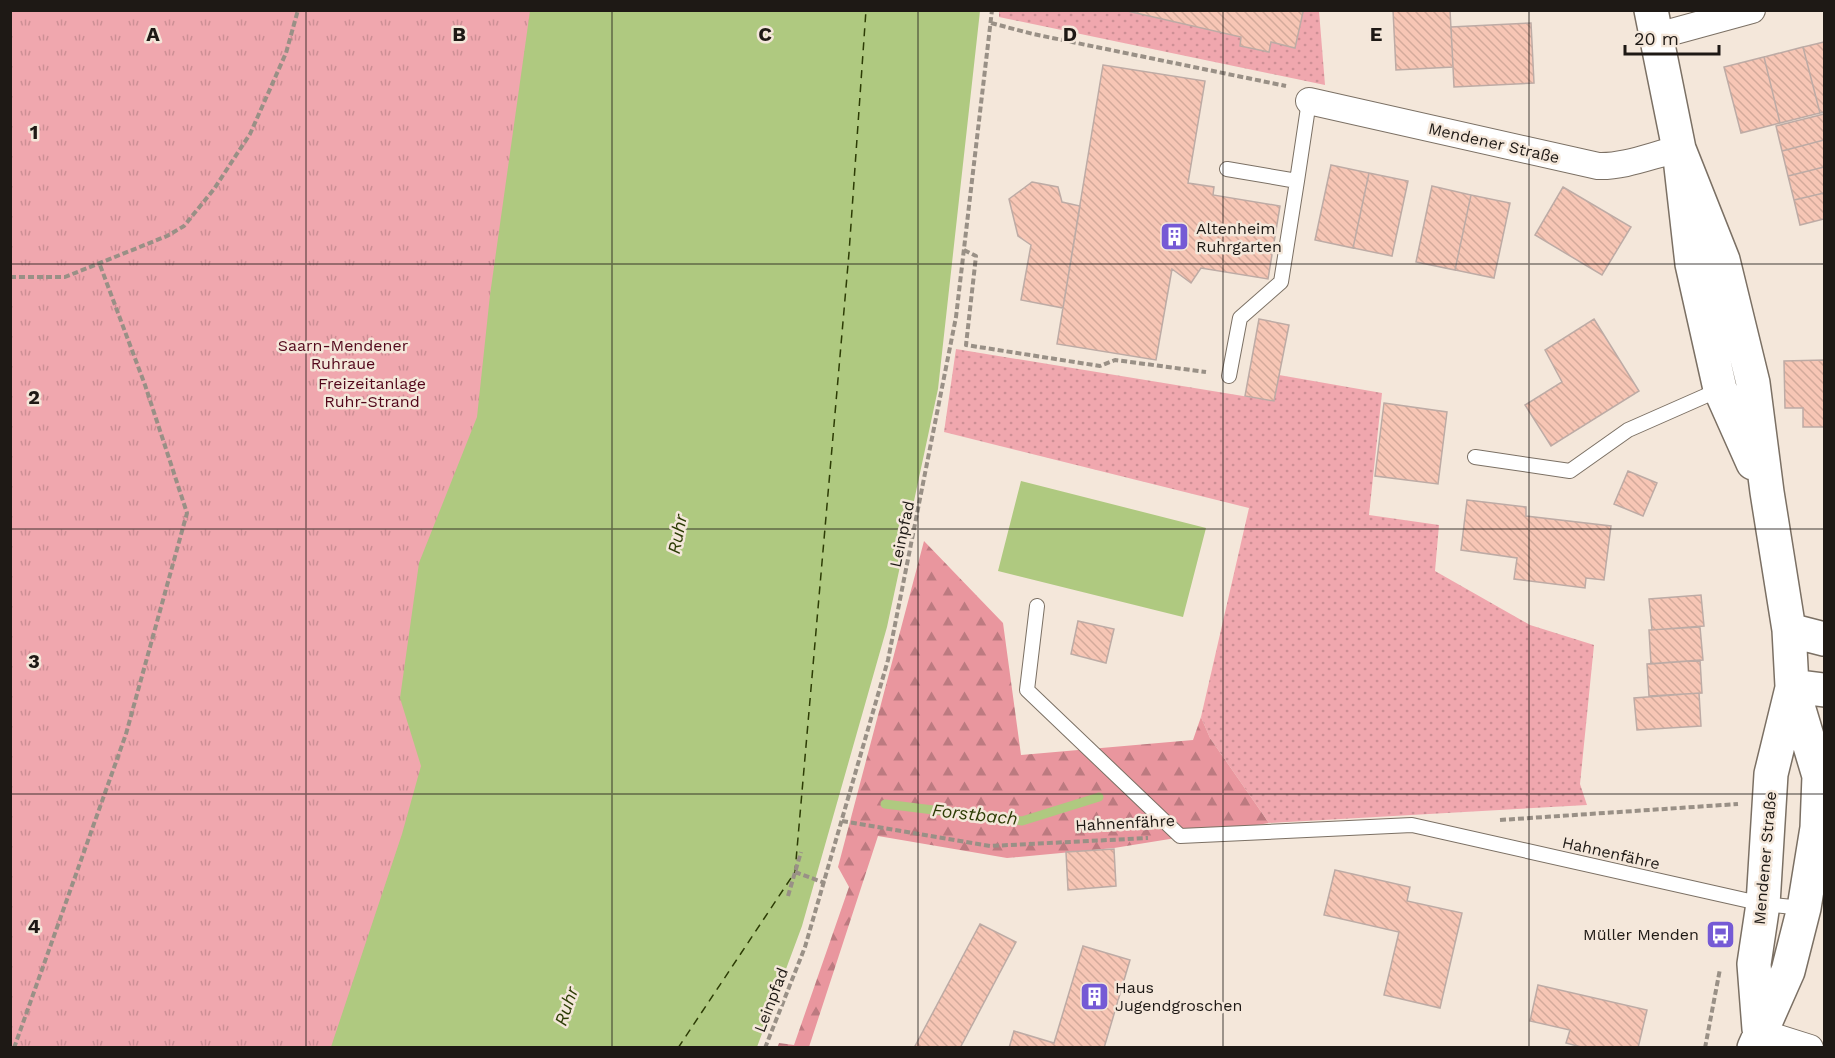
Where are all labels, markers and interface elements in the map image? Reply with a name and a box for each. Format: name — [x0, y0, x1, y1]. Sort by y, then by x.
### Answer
scale bar — [1625, 18, 1720, 56]
text: A — [146, 22, 160, 46]
text: B — [452, 22, 466, 46]
text: C — [758, 22, 772, 46]
text: D — [1063, 22, 1077, 46]
text: E — [1370, 22, 1382, 46]
text: 20 m — [1634, 28, 1679, 49]
street label: Mendener Straße — [1427, 119, 1561, 167]
text: 1 — [30, 120, 38, 144]
place label: Altenheim Ruhrgarten — [1196, 219, 1282, 256]
building icon: Altenheim Ruhrgarten — [1159, 221, 1191, 253]
park label: Saarn-Mendener Ruhraue — [278, 336, 409, 373]
park label: Freizeitanlage Ruhr-Strand — [318, 374, 426, 411]
text: 2 — [28, 385, 40, 409]
street label: Leinpfad — [886, 499, 918, 569]
water label: Ruhr — [663, 511, 691, 556]
text: 3 — [28, 649, 40, 673]
street label: Mendener Straße — [1750, 790, 1780, 926]
water label: Forstbach — [931, 799, 1019, 829]
street label: Hahnenfähre — [1075, 811, 1175, 835]
street label: Hahnenfähre — [1560, 833, 1662, 873]
text: 4 — [28, 914, 41, 938]
bus stop icon: Müller Menden — [1704, 918, 1736, 950]
place label: Müller Menden — [1583, 925, 1699, 944]
street label: Leinpfad — [750, 965, 792, 1035]
place label: Haus Jugendgroschen — [1115, 978, 1242, 1015]
building icon: Haus Jugendgroschen — [1078, 980, 1110, 1012]
water label: Ruhr — [550, 983, 583, 1028]

